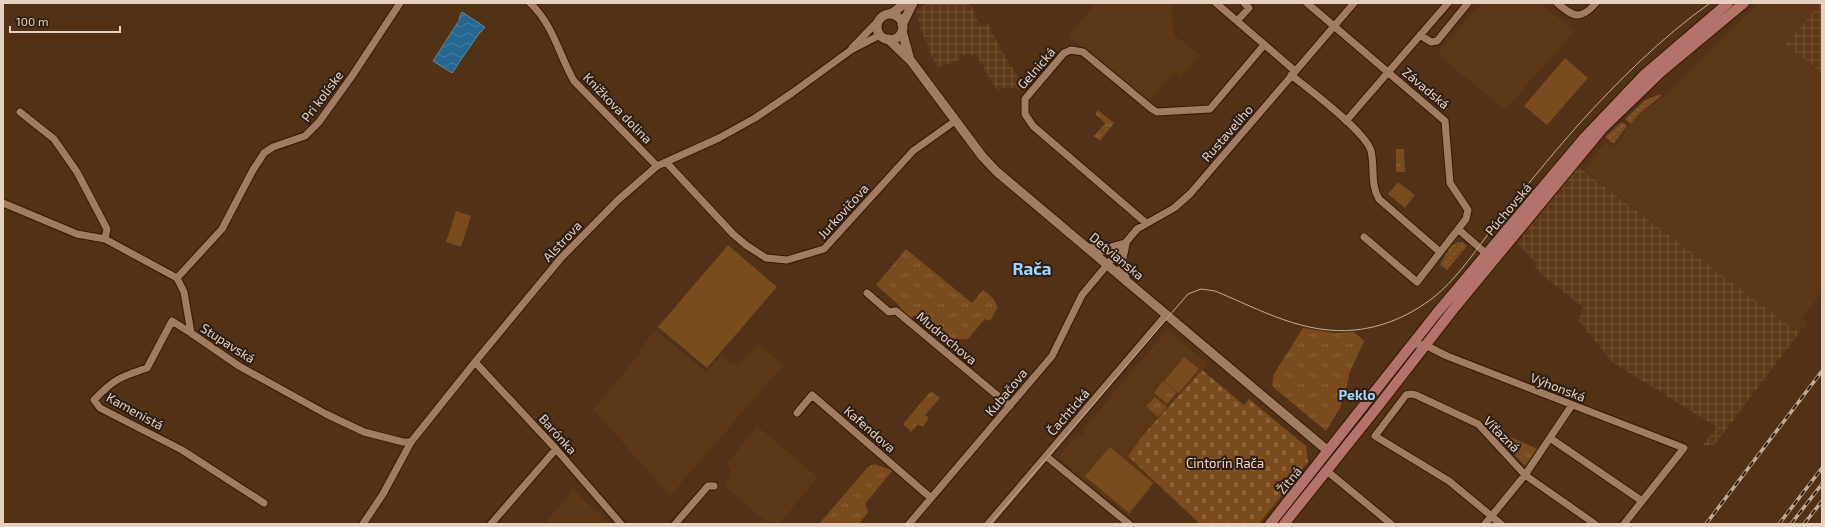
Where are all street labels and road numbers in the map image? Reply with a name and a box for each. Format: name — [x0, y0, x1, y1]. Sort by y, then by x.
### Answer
street label: Gelnická — [1014, 44, 1058, 92]
street label: Závadská — [1399, 64, 1453, 112]
street label: Pri kolíske — [298, 67, 346, 125]
street label: Knižkova dolina — [580, 69, 656, 147]
street label: Rustaveliho — [1198, 101, 1256, 165]
street label: Jurkovičova — [814, 180, 872, 242]
street label: Púchovská — [1481, 180, 1535, 238]
street label: Alstrova — [539, 217, 585, 265]
street label: Detvianska — [1087, 229, 1147, 283]
street label: Mudrochova — [914, 308, 980, 368]
street label: Stupavská — [198, 320, 258, 366]
street label: Kubačova — [982, 365, 1030, 419]
street label: Výhonská — [1528, 369, 1588, 405]
street label: Čachtická — [1043, 385, 1093, 439]
street label: Kamenistá — [104, 389, 166, 433]
street label: Kafendova — [841, 402, 899, 456]
street label: Barónka — [536, 410, 580, 458]
street label: Víťazná — [1481, 413, 1523, 455]
street label: Žitná — [1273, 463, 1305, 497]

